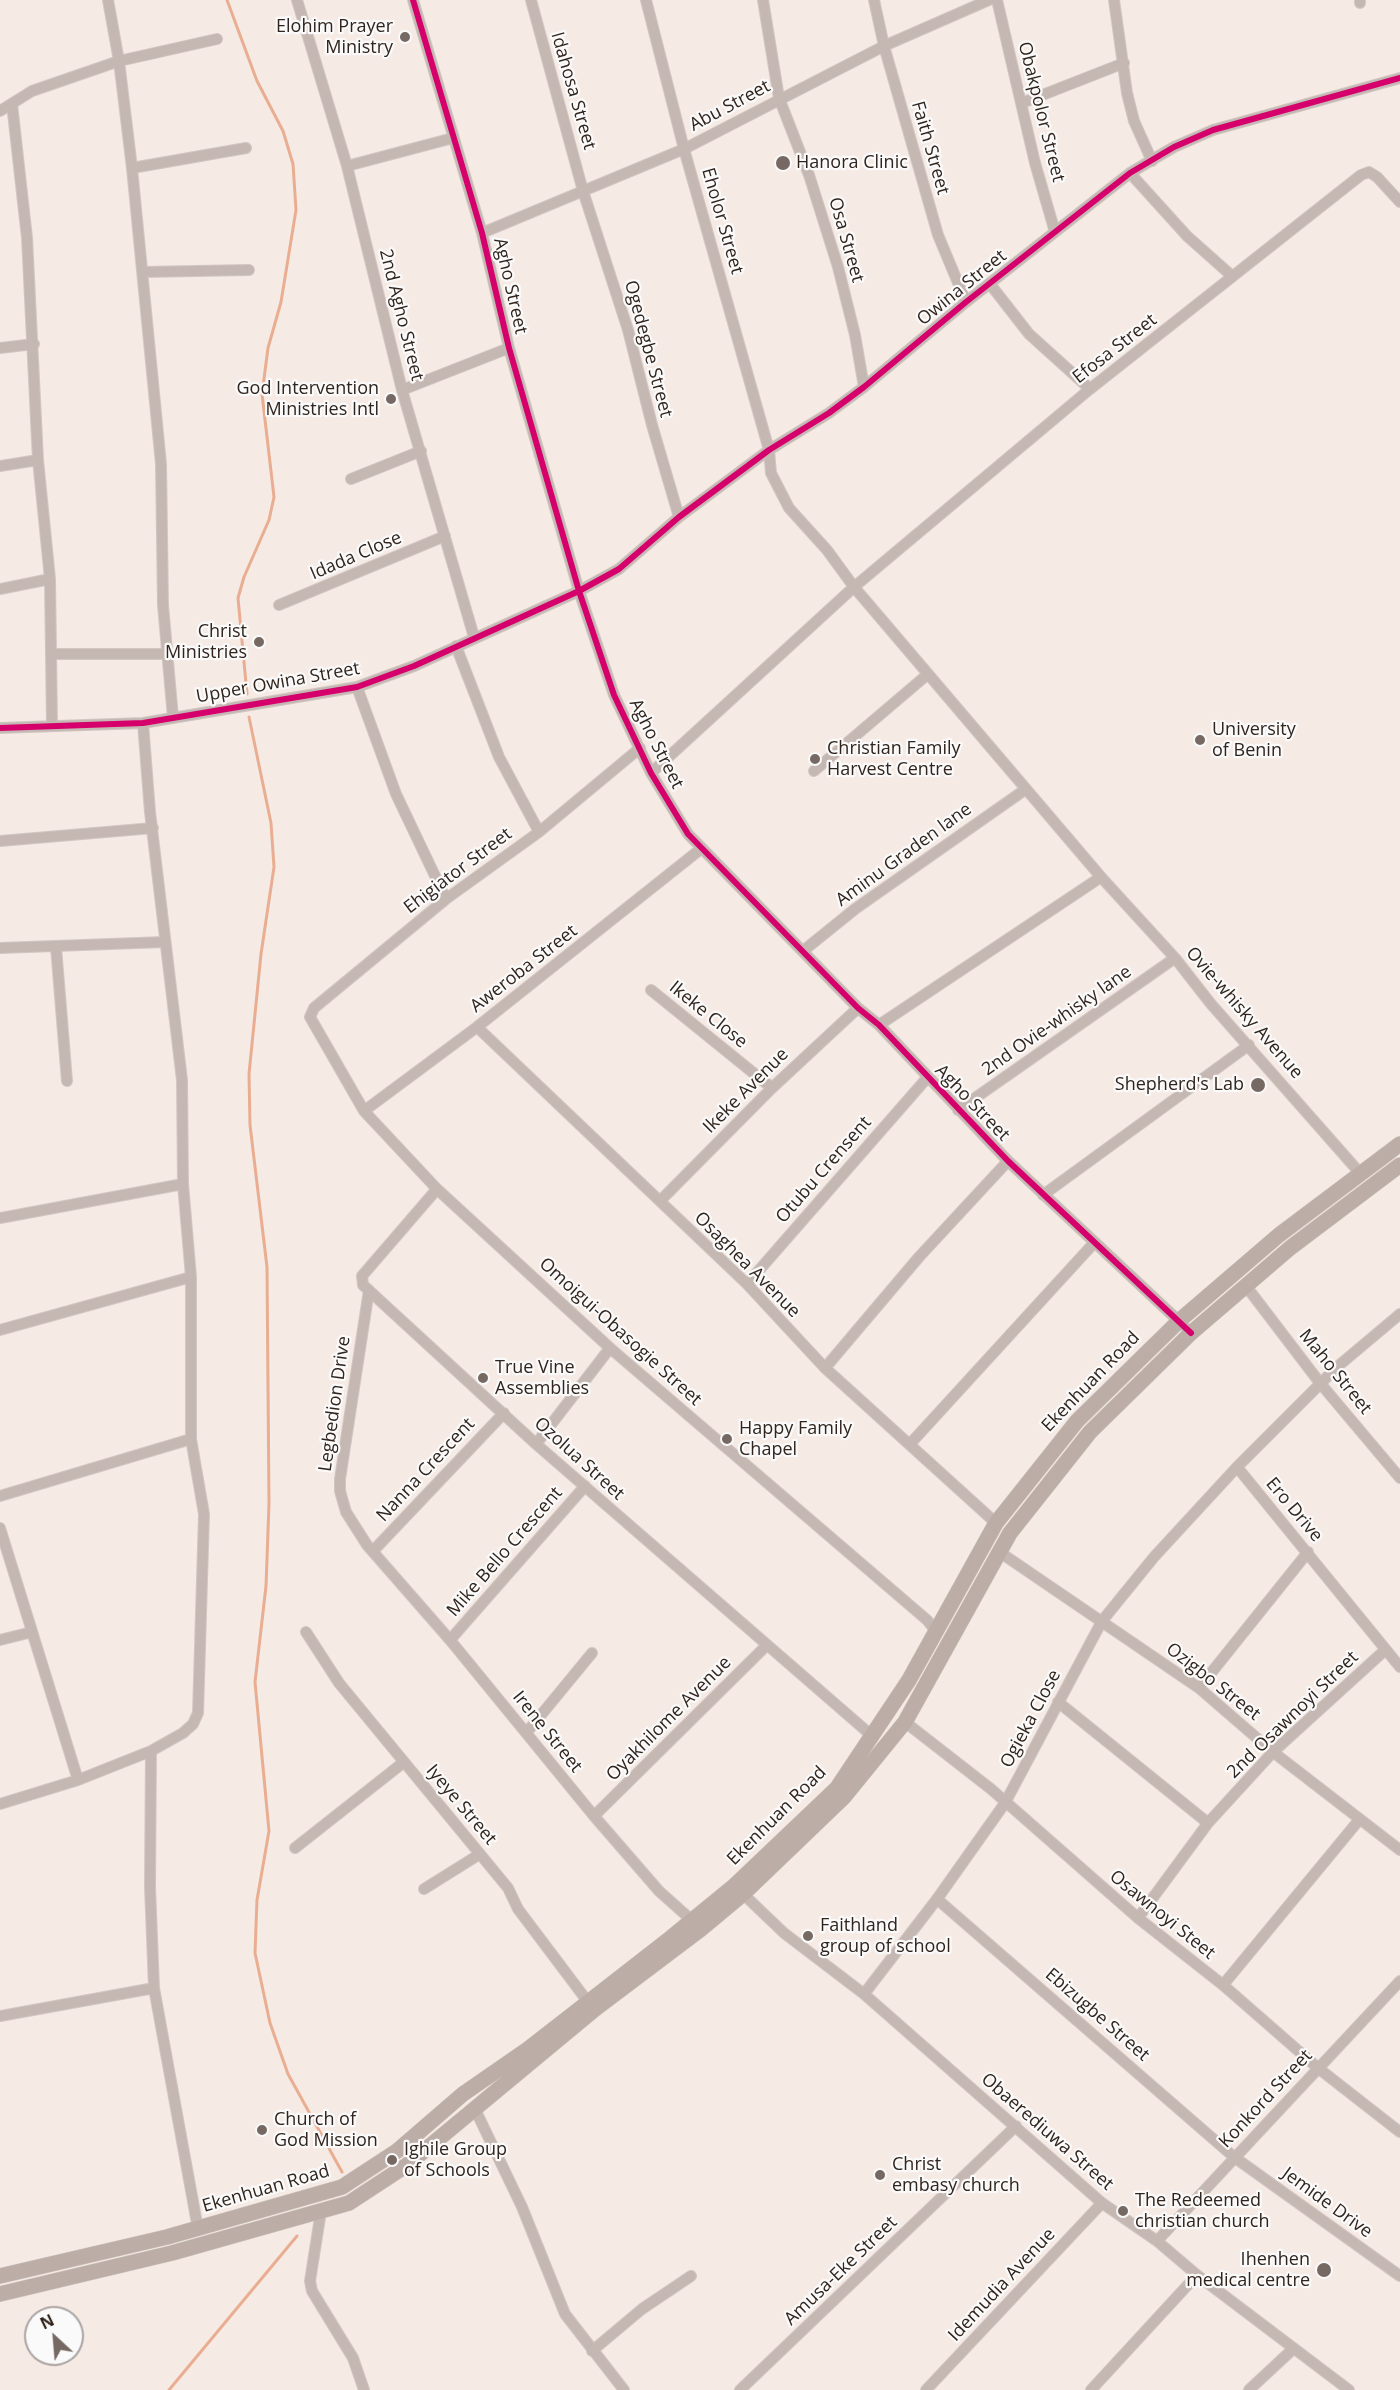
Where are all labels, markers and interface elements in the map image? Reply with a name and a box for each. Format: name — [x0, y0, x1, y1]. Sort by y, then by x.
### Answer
place label: Elohim Prayer Ministry — [276, 16, 393, 58]
marker: Elohim Prayer Ministry — [398, 30, 412, 44]
street label: Idahosa Street — [546, 30, 600, 152]
street label: Obakpolor Street — [1013, 40, 1069, 184]
street label: Abu Street — [686, 76, 774, 136]
street label: Faith Street — [906, 99, 954, 197]
place label: Hanora Clinic — [796, 152, 908, 174]
marker: Hanora Clinic — [774, 154, 792, 172]
street label: Eholor Street — [697, 165, 747, 277]
street label: Osa Street — [824, 195, 868, 285]
street label: Agho Street — [488, 236, 532, 336]
street label: Owina Street — [913, 245, 1011, 331]
street label: 2nd Agho Street — [374, 247, 428, 383]
street label: Ogedegbe Street — [619, 278, 677, 420]
street label: Efosa Street — [1069, 310, 1161, 388]
place label: God Intervention Ministries Intl — [236, 378, 379, 420]
marker: God Intervention Ministries Intl — [384, 392, 398, 406]
street label: Idada Close — [307, 527, 405, 585]
place label: Christ Ministries — [165, 621, 247, 664]
marker: Christ Ministries — [252, 635, 266, 649]
street label: Upper Owina Street — [194, 658, 362, 708]
street label: Agho Street — [624, 695, 688, 793]
place label: University of Benin — [1212, 719, 1296, 762]
marker: University of Benin — [1193, 733, 1207, 747]
place label: Christian Family Harvest Centre — [827, 738, 961, 780]
marker: Christian Family Harvest Centre — [808, 752, 822, 766]
street label: Aminu Graden lane — [832, 799, 976, 911]
street label: Ehigiator Street — [400, 823, 516, 919]
street label: Aweroba Street — [466, 921, 582, 1017]
street label: Ovie-whisky Avenue — [1181, 943, 1307, 1083]
street label: 2nd Ovie-whisky lane — [978, 961, 1136, 1081]
street label: Ikeke Close — [665, 977, 751, 1053]
street label: Ikeke Avenue — [699, 1044, 793, 1138]
street label: Agho Street — [930, 1060, 1014, 1146]
place label: Shepherd's Lab — [1115, 1074, 1244, 1096]
marker: Shepherd's Lab — [1249, 1076, 1267, 1094]
street label: Otubu Crensent — [772, 1112, 876, 1228]
street label: Osaghea Avenue — [690, 1208, 804, 1322]
street label: Omoigui-Obasogie Street — [534, 1253, 706, 1411]
street label: Maho Street — [1294, 1325, 1376, 1419]
street label: Ekenhuan Road — [1038, 1327, 1144, 1437]
street label: Legbedion Drive — [315, 1335, 355, 1473]
place label: True Vine Assemblies — [495, 1357, 589, 1400]
marker: True Vine Assemblies — [476, 1371, 490, 1385]
street label: Ozolua Street — [529, 1413, 629, 1505]
street label: Nanna Crescent — [372, 1414, 480, 1526]
place label: Happy Family Chapel — [739, 1418, 852, 1460]
marker: Happy Family Chapel — [720, 1432, 734, 1446]
street label: Ero Drive — [1261, 1474, 1327, 1546]
street label: Mike Bello Crescent — [443, 1483, 567, 1621]
street label: Ozigbo Street — [1162, 1639, 1264, 1725]
street label: 2nd Osawnoyi Street — [1223, 1647, 1363, 1783]
street label: Oyakhilome Avenue — [602, 1652, 736, 1786]
street label: Ogieka Close — [996, 1666, 1066, 1772]
street label: Irene Street — [508, 1687, 586, 1777]
street label: Iyeye Street — [421, 1760, 501, 1850]
street label: Ekenhuan Road — [723, 1762, 831, 1870]
street label: Osawnoyi Steet — [1105, 1866, 1219, 1964]
place label: Faithland group of school — [820, 1915, 951, 1958]
marker: Faithland group of school — [801, 1929, 815, 1943]
street label: Ebizugbe Street — [1041, 1964, 1153, 2066]
street label: Konkord Street — [1215, 2045, 1317, 2153]
street label: Obaerediuwa Street — [976, 2069, 1118, 2195]
place label: Church of God Mission — [274, 2109, 378, 2152]
marker: Church of God Mission — [255, 2123, 269, 2137]
place label: Ighile Group of Schools — [404, 2139, 507, 2182]
marker: Ighile Group of Schools — [385, 2153, 399, 2167]
place label: Christ embasy church — [892, 2154, 1020, 2196]
street label: Ekenhuan Road — [200, 2161, 332, 2217]
street label: Jemide Drive — [1278, 2163, 1376, 2243]
marker: Christ embasy church — [873, 2168, 887, 2182]
place label: The Redeemed christian church — [1135, 2190, 1270, 2232]
marker: The Redeemed christian church — [1116, 2204, 1130, 2218]
street label: Amusa-Eke Street — [780, 2212, 902, 2330]
street label: Idemudia Avenue — [944, 2224, 1060, 2346]
place label: Ihenhen medical centre — [1186, 2249, 1310, 2292]
marker: Ihenhen medical centre — [1315, 2261, 1333, 2279]
north arrow — [24, 2306, 84, 2366]
text: N — [36, 2309, 58, 2334]

